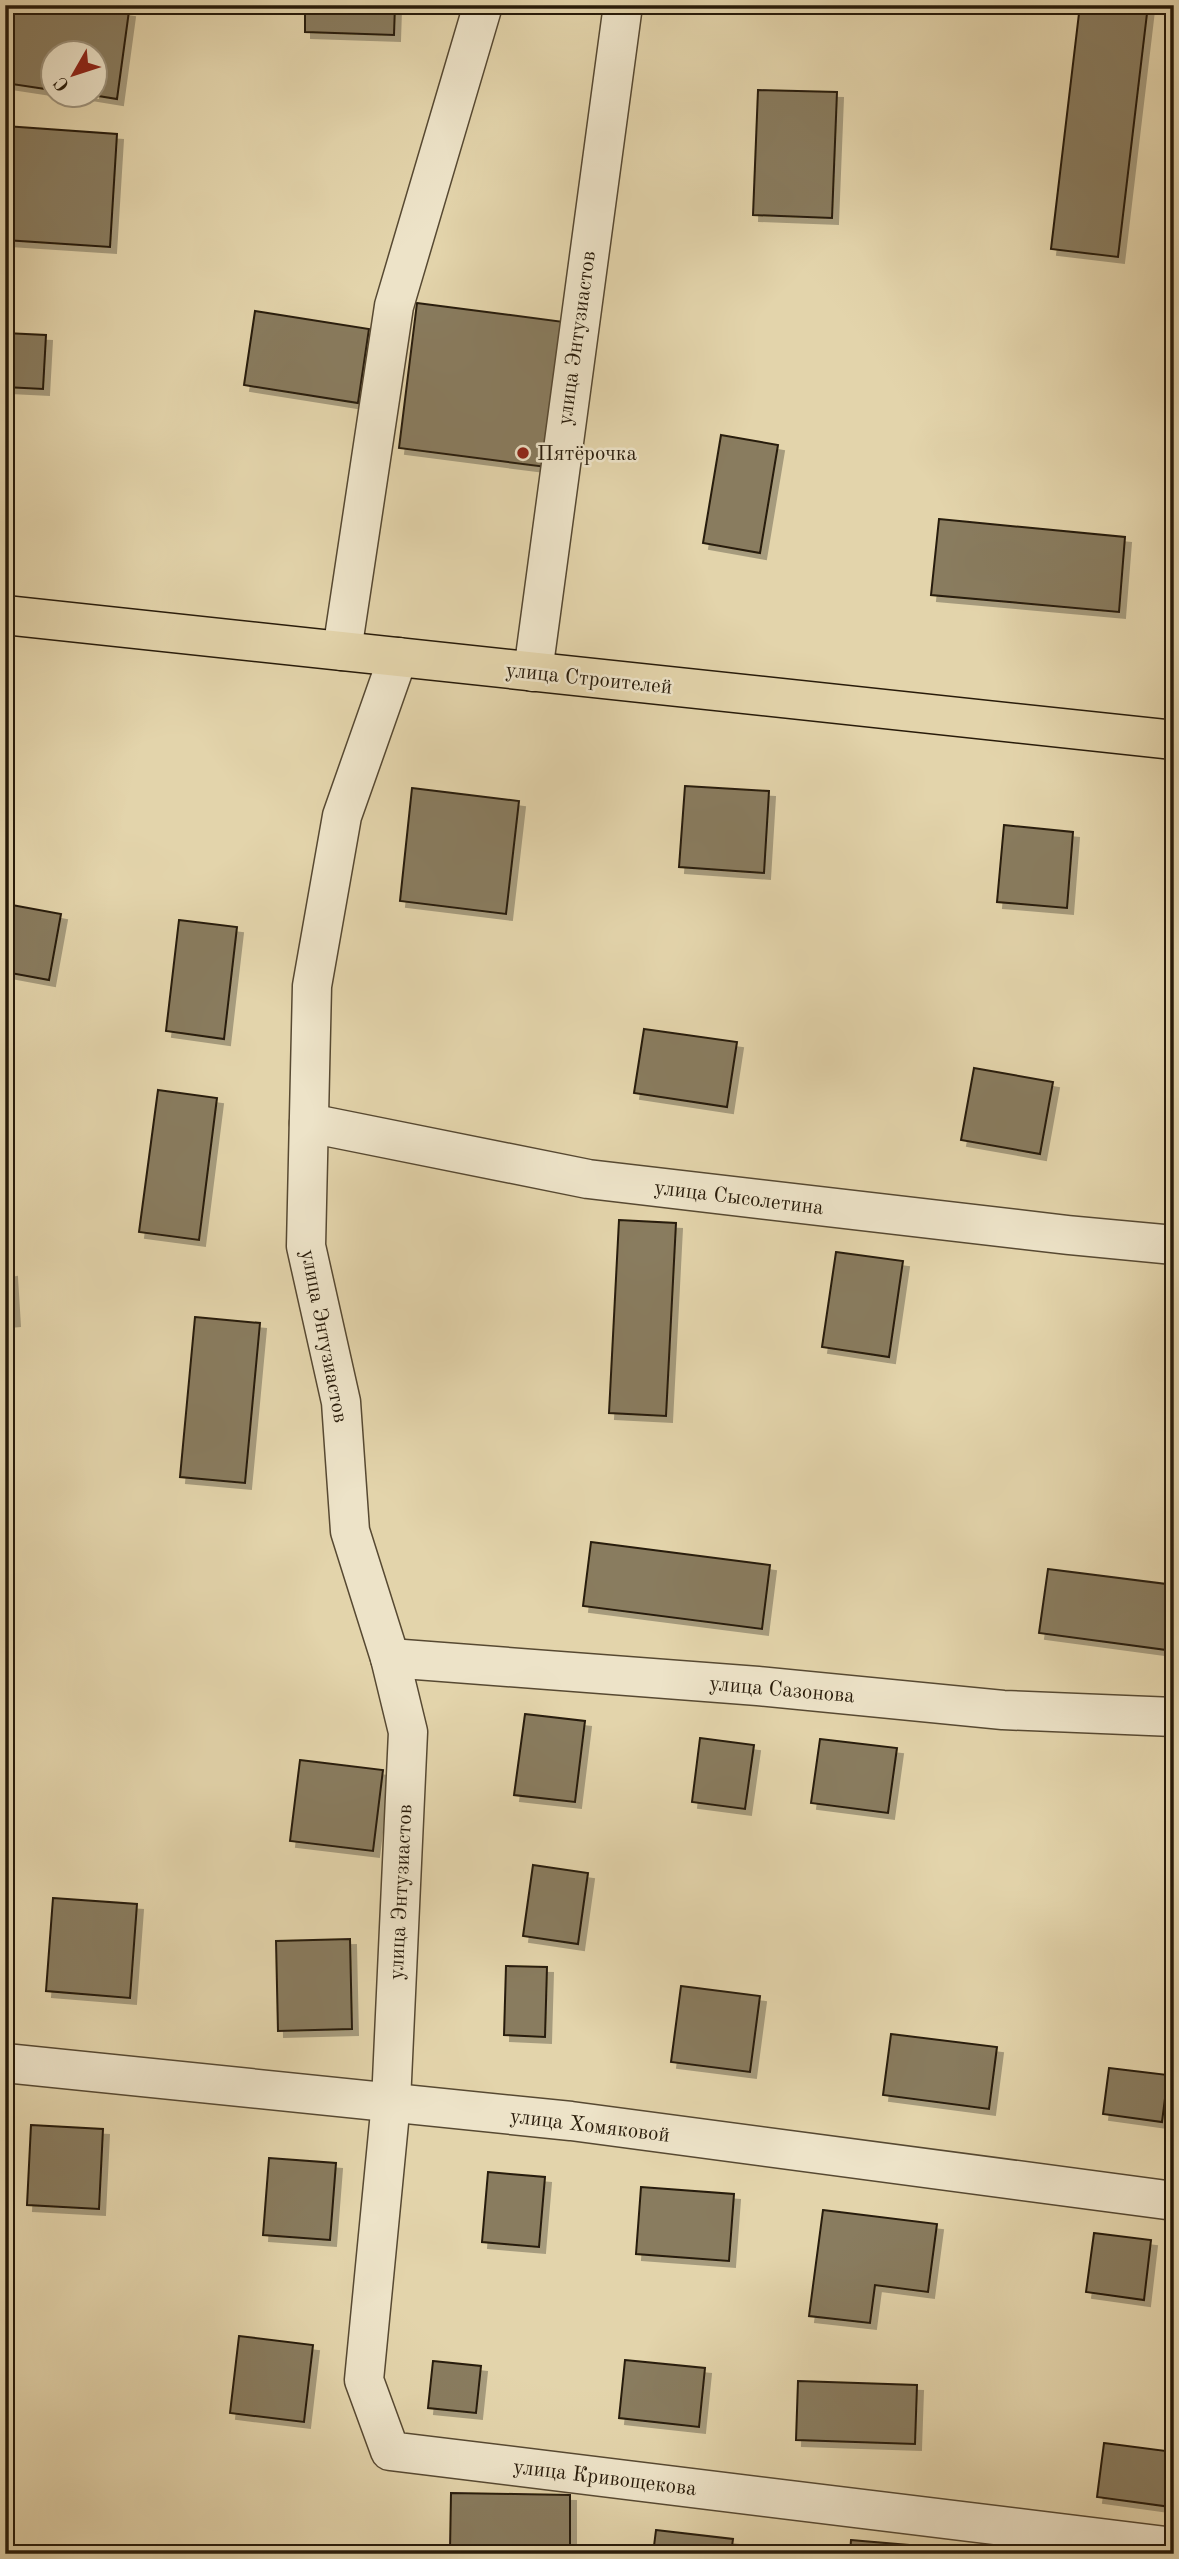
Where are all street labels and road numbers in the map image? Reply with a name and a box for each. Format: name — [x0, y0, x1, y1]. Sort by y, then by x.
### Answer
street label: улица Энтузиастов — [555, 250, 600, 427]
street label: улица Строителей — [505, 660, 673, 699]
street label: улица Сысолетина — [653, 1178, 825, 1219]
street label: улица Энтузиастов — [296, 1248, 351, 1425]
street label: улица Сазонова — [708, 1674, 855, 1707]
street label: улица Энтузиастов — [386, 1804, 417, 1980]
street label: улица Хомяковой — [509, 2106, 671, 2147]
street label: улица Кривощекова — [512, 2457, 698, 2500]

